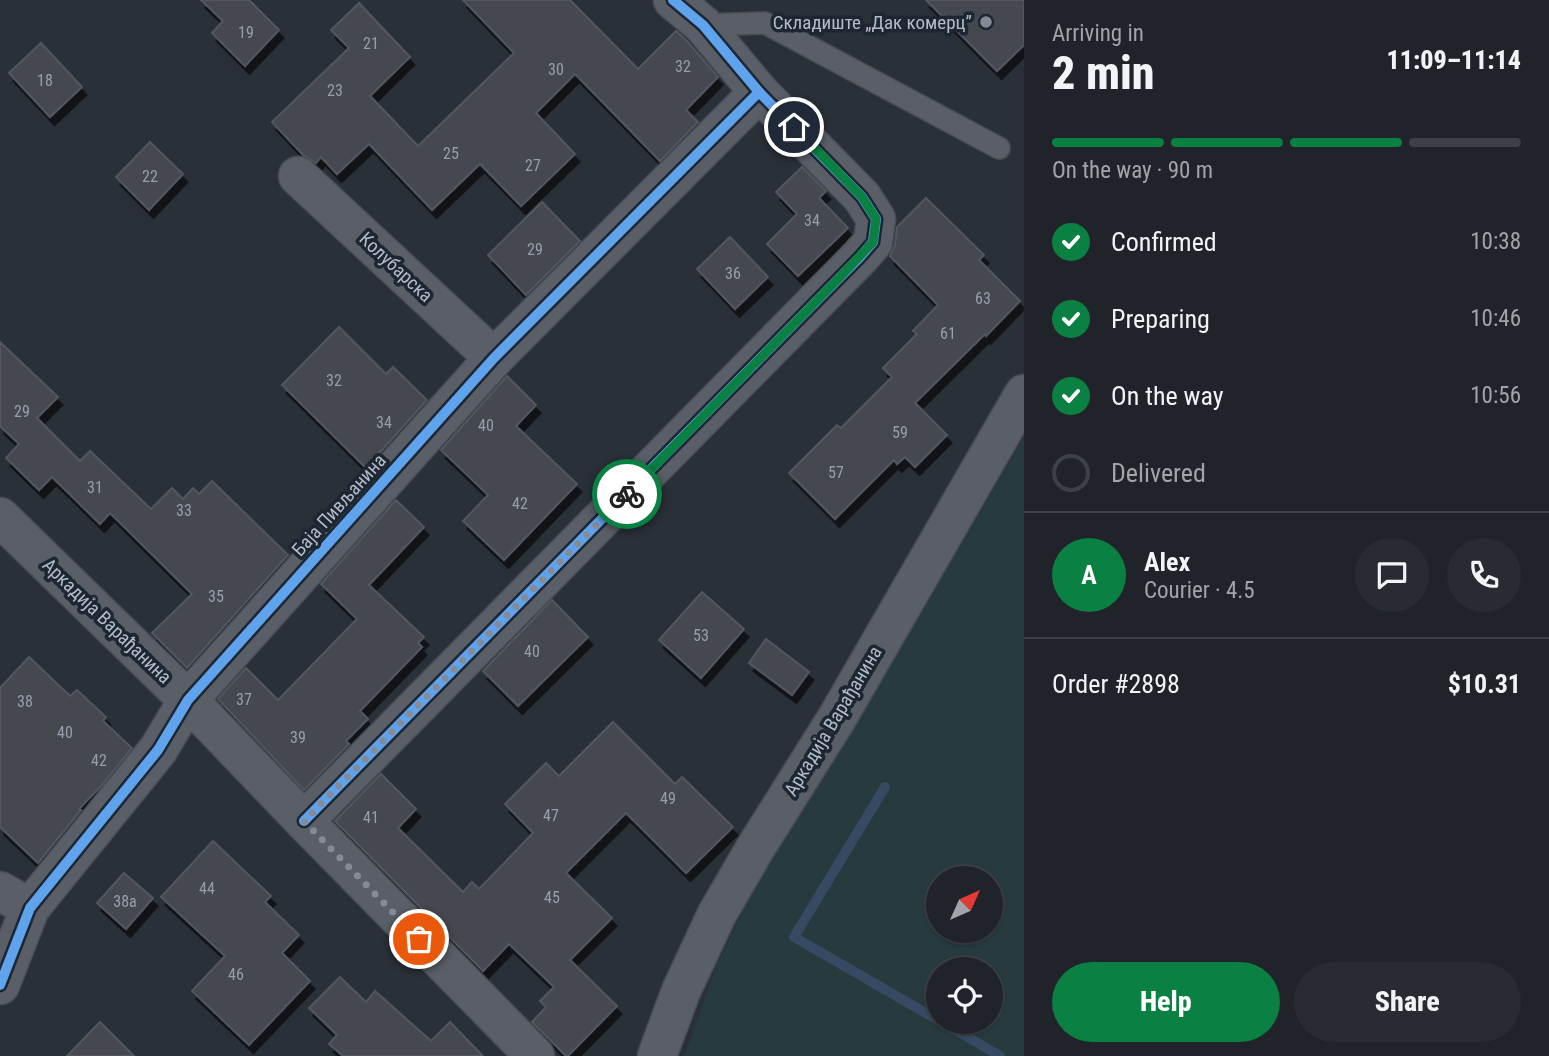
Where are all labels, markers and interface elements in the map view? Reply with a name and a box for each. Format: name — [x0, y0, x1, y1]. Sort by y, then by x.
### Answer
place label: Складиште „Дак комерц” — [773, 11, 972, 34]
marker: Складиште „Дак комерц” — [978, 14, 994, 30]
text: Arriving in — [1052, 20, 1144, 47]
house number: 19 — [238, 23, 254, 42]
house number: 21 — [363, 34, 379, 53]
text: 11:09–11:14 — [1387, 45, 1521, 75]
text: 2 min — [1052, 46, 1155, 100]
house number: 32 — [675, 57, 691, 76]
house number: 30 — [548, 60, 564, 79]
house number: 18 — [37, 71, 53, 90]
house number: 23 — [327, 81, 343, 100]
pin — [764, 97, 824, 157]
icon: home — [775, 108, 813, 146]
house number: 25 — [443, 144, 459, 163]
house number: 27 — [525, 156, 541, 175]
text: On the way · 90 m — [1052, 157, 1213, 184]
house number: 22 — [142, 167, 158, 186]
house number: 34 — [804, 211, 820, 230]
icon: check — [1052, 223, 1090, 261]
street label: Колубарска — [354, 227, 438, 307]
text: Confirmed — [1111, 227, 1217, 257]
text: 10:38 — [1470, 228, 1521, 255]
house number: 29 — [527, 240, 543, 259]
house number: 36 — [725, 264, 741, 283]
house number: 63 — [975, 289, 991, 308]
icon: check — [1052, 300, 1090, 338]
text: Preparing — [1111, 304, 1210, 334]
text: 10:46 — [1470, 305, 1521, 332]
house number: 61 — [940, 324, 956, 343]
house number: 32 — [326, 371, 342, 390]
icon: check — [1052, 377, 1090, 415]
text: On the way — [1111, 381, 1224, 411]
text: 10:56 — [1470, 382, 1521, 409]
house number: 29 — [14, 402, 30, 421]
house number: 34 — [376, 413, 392, 432]
house number: 40 — [478, 416, 494, 435]
house number: 59 — [892, 423, 908, 442]
street label: Баја Пивљанина — [287, 449, 391, 561]
text: Delivered — [1111, 458, 1206, 488]
courier — [592, 459, 662, 529]
house number: 57 — [828, 463, 844, 482]
icon: bike — [608, 475, 646, 513]
house number: 31 — [87, 478, 103, 497]
house number: 42 — [512, 494, 528, 513]
house number: 33 — [176, 501, 192, 520]
button: chat — [1355, 538, 1429, 612]
button: phone — [1447, 538, 1521, 612]
text: Alex — [1144, 547, 1190, 577]
street label: Аркадија Варађанина — [38, 554, 176, 688]
text: A — [1081, 560, 1097, 590]
text: Courier · 4.5 — [1144, 577, 1255, 604]
house number: 35 — [208, 587, 224, 606]
house number: 53 — [693, 626, 709, 645]
house number: 40 — [524, 642, 540, 661]
street label: Аркадија Варађанина — [779, 642, 887, 800]
text: Order #2898 — [1052, 669, 1180, 699]
text: $10.31 — [1448, 669, 1521, 699]
house number: 37 — [236, 690, 252, 709]
house number: 38 — [17, 692, 33, 711]
house number: 40 — [57, 723, 73, 742]
house number: 39 — [290, 728, 306, 747]
house number: 42 — [91, 751, 107, 770]
house number: 49 — [660, 789, 676, 808]
house number: 47 — [543, 806, 559, 825]
house number: 41 — [363, 808, 379, 827]
north arrow — [926, 866, 1003, 943]
map controls — [926, 866, 1003, 1034]
house number: 44 — [199, 879, 215, 898]
house number: 45 — [544, 888, 560, 907]
house number: 38a — [113, 892, 137, 911]
pin — [389, 909, 449, 969]
icon: bag — [400, 920, 438, 958]
button: locate — [926, 957, 1003, 1034]
button: Help — [1052, 962, 1280, 1042]
button: Share — [1294, 962, 1521, 1042]
house number: 46 — [228, 965, 244, 984]

